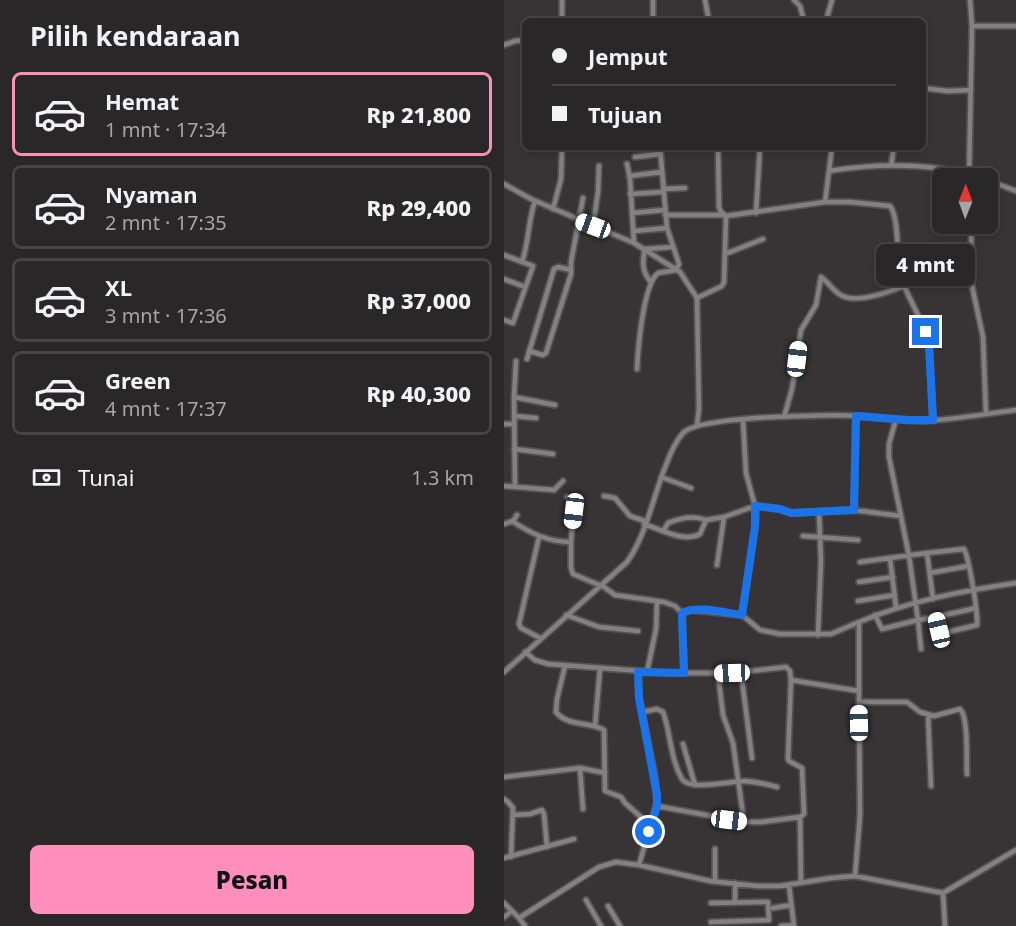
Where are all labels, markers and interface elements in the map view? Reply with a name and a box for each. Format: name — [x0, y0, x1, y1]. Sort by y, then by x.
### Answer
text: Pilih kendaraan — [30, 17, 241, 54]
text: Jemput — [588, 41, 668, 71]
text: Hemat — [105, 86, 179, 116]
icon: car — [33, 87, 87, 141]
text: Rp 21,800 — [367, 99, 471, 129]
text: Tujuan — [588, 99, 662, 129]
text: 1 mnt · 17:34 — [105, 116, 227, 143]
north arrow — [932, 168, 998, 234]
map controls — [932, 168, 998, 234]
text: Nyaman — [105, 179, 198, 209]
icon: car — [33, 180, 87, 234]
text: Rp 29,400 — [367, 192, 471, 222]
text: 2 mnt · 17:35 — [105, 209, 227, 236]
car — [573, 211, 613, 241]
callout: 4 mnt — [876, 245, 976, 287]
text: 4 mnt — [896, 251, 955, 278]
text: XL — [105, 272, 132, 302]
icon: car — [33, 273, 87, 327]
text: Rp 37,000 — [367, 285, 471, 315]
text: 3 mnt · 17:36 — [105, 302, 227, 329]
route end — [912, 318, 939, 345]
car — [786, 340, 808, 378]
text: Green — [105, 365, 171, 395]
icon: car — [33, 366, 87, 420]
text: Rp 40,300 — [367, 378, 471, 408]
text: 4 mnt · 17:37 — [105, 395, 227, 422]
icon: cash — [30, 461, 63, 494]
text: Tunai — [78, 462, 134, 492]
text: 1.3 km — [411, 464, 474, 491]
car — [563, 492, 585, 530]
car — [926, 610, 952, 650]
car — [714, 663, 750, 683]
car — [850, 705, 868, 741]
car — [710, 809, 748, 831]
route start — [635, 818, 662, 845]
button: Pesan — [30, 845, 474, 914]

